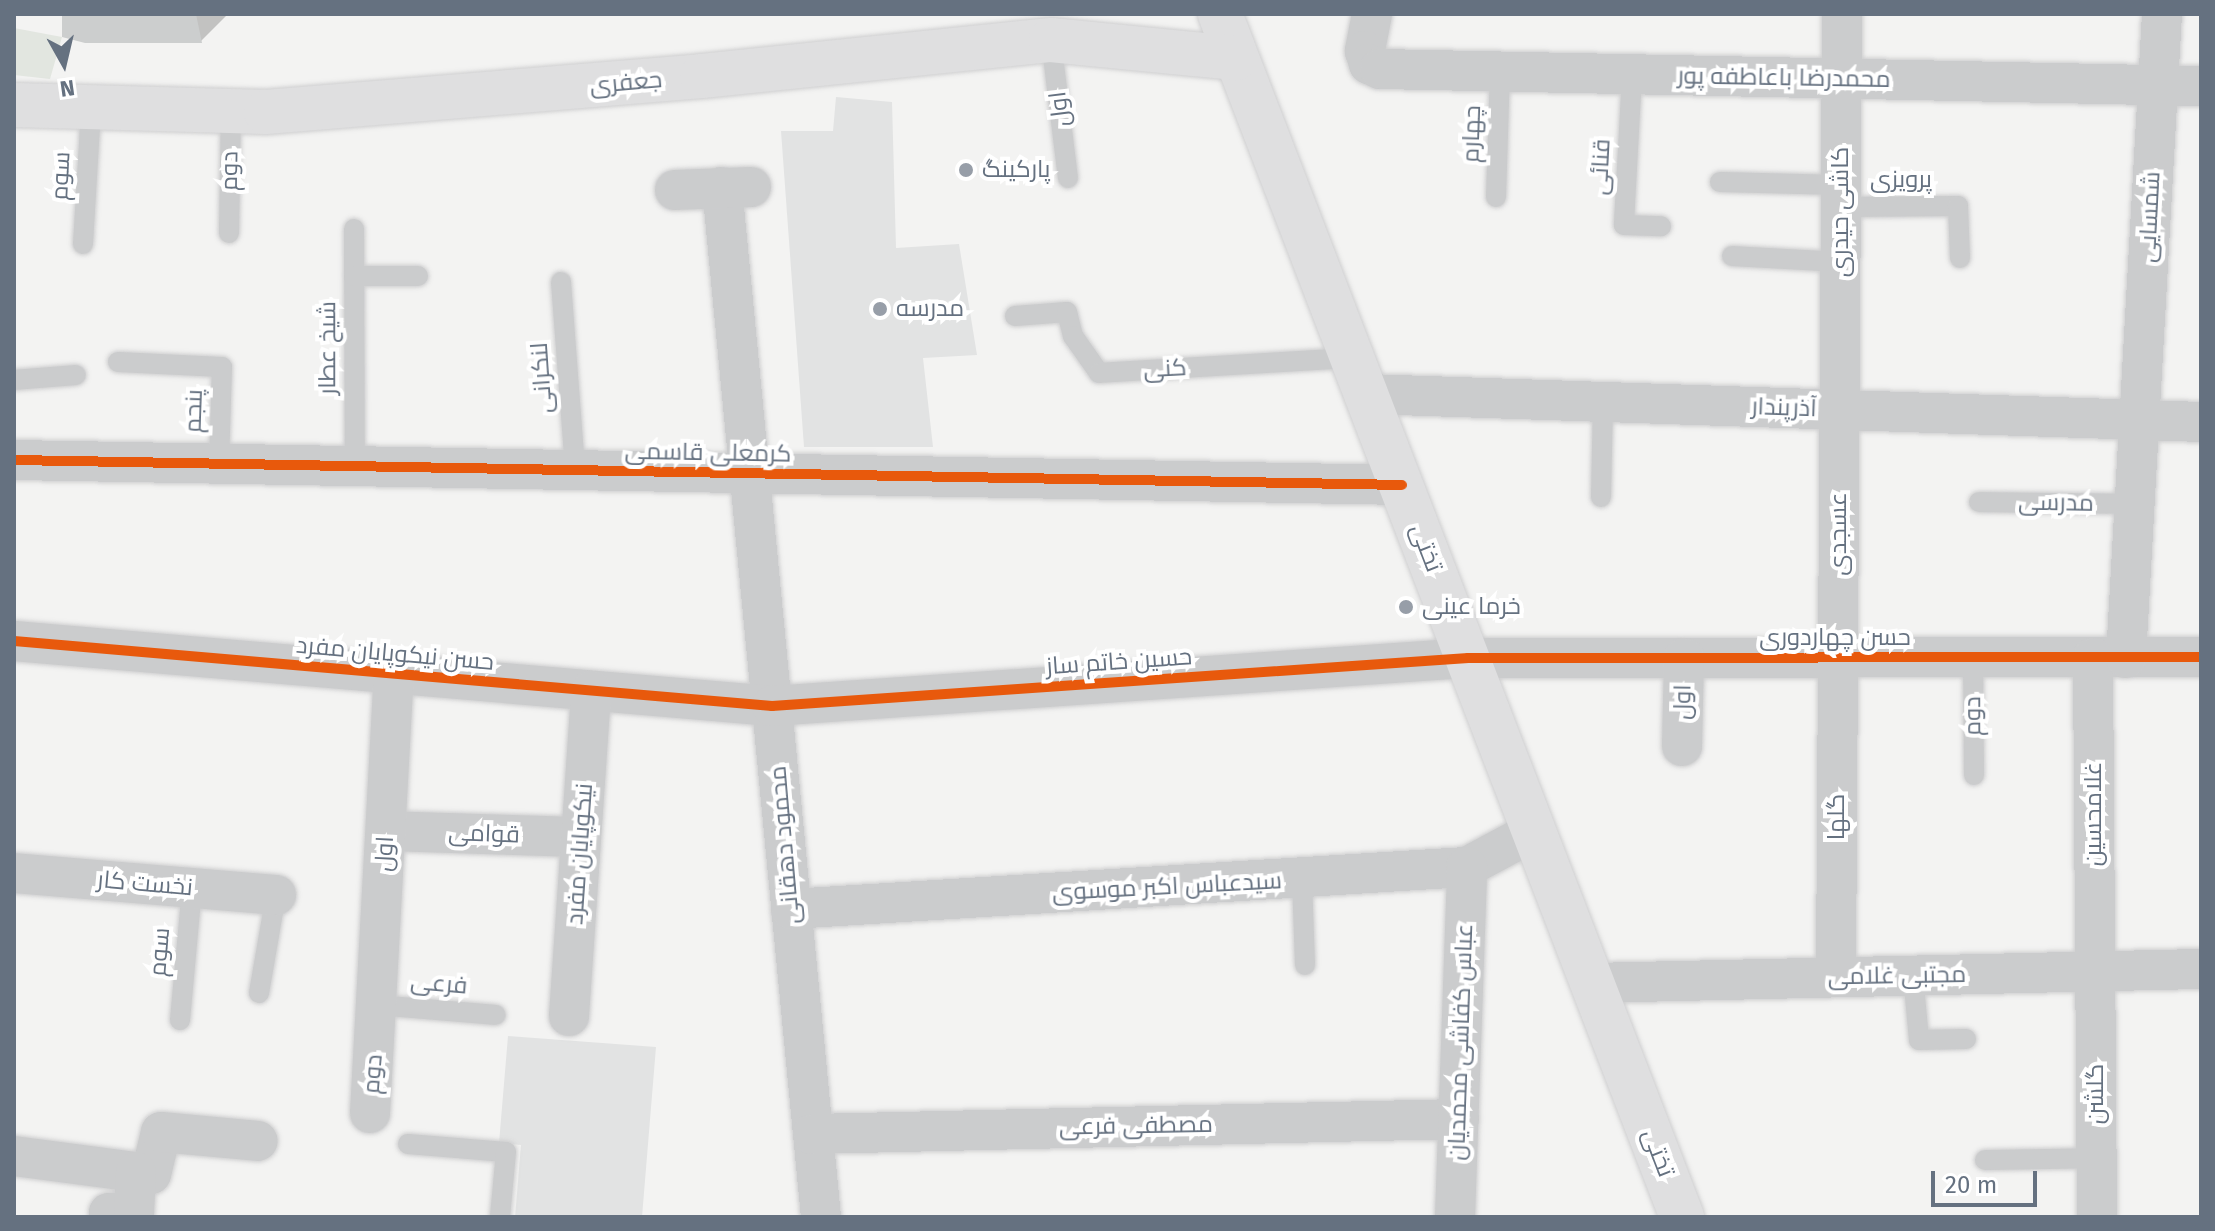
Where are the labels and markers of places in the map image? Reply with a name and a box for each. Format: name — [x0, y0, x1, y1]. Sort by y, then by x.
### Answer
place label: پارکینگ — [982, 156, 1051, 184]
marker: پارکینگ — [957, 161, 975, 179]
place label: مدرسه — [896, 295, 964, 323]
marker: مدرسه — [871, 300, 889, 318]
place label: خرما عینی — [1422, 593, 1521, 621]
marker: خرما عینی — [1397, 598, 1415, 616]

